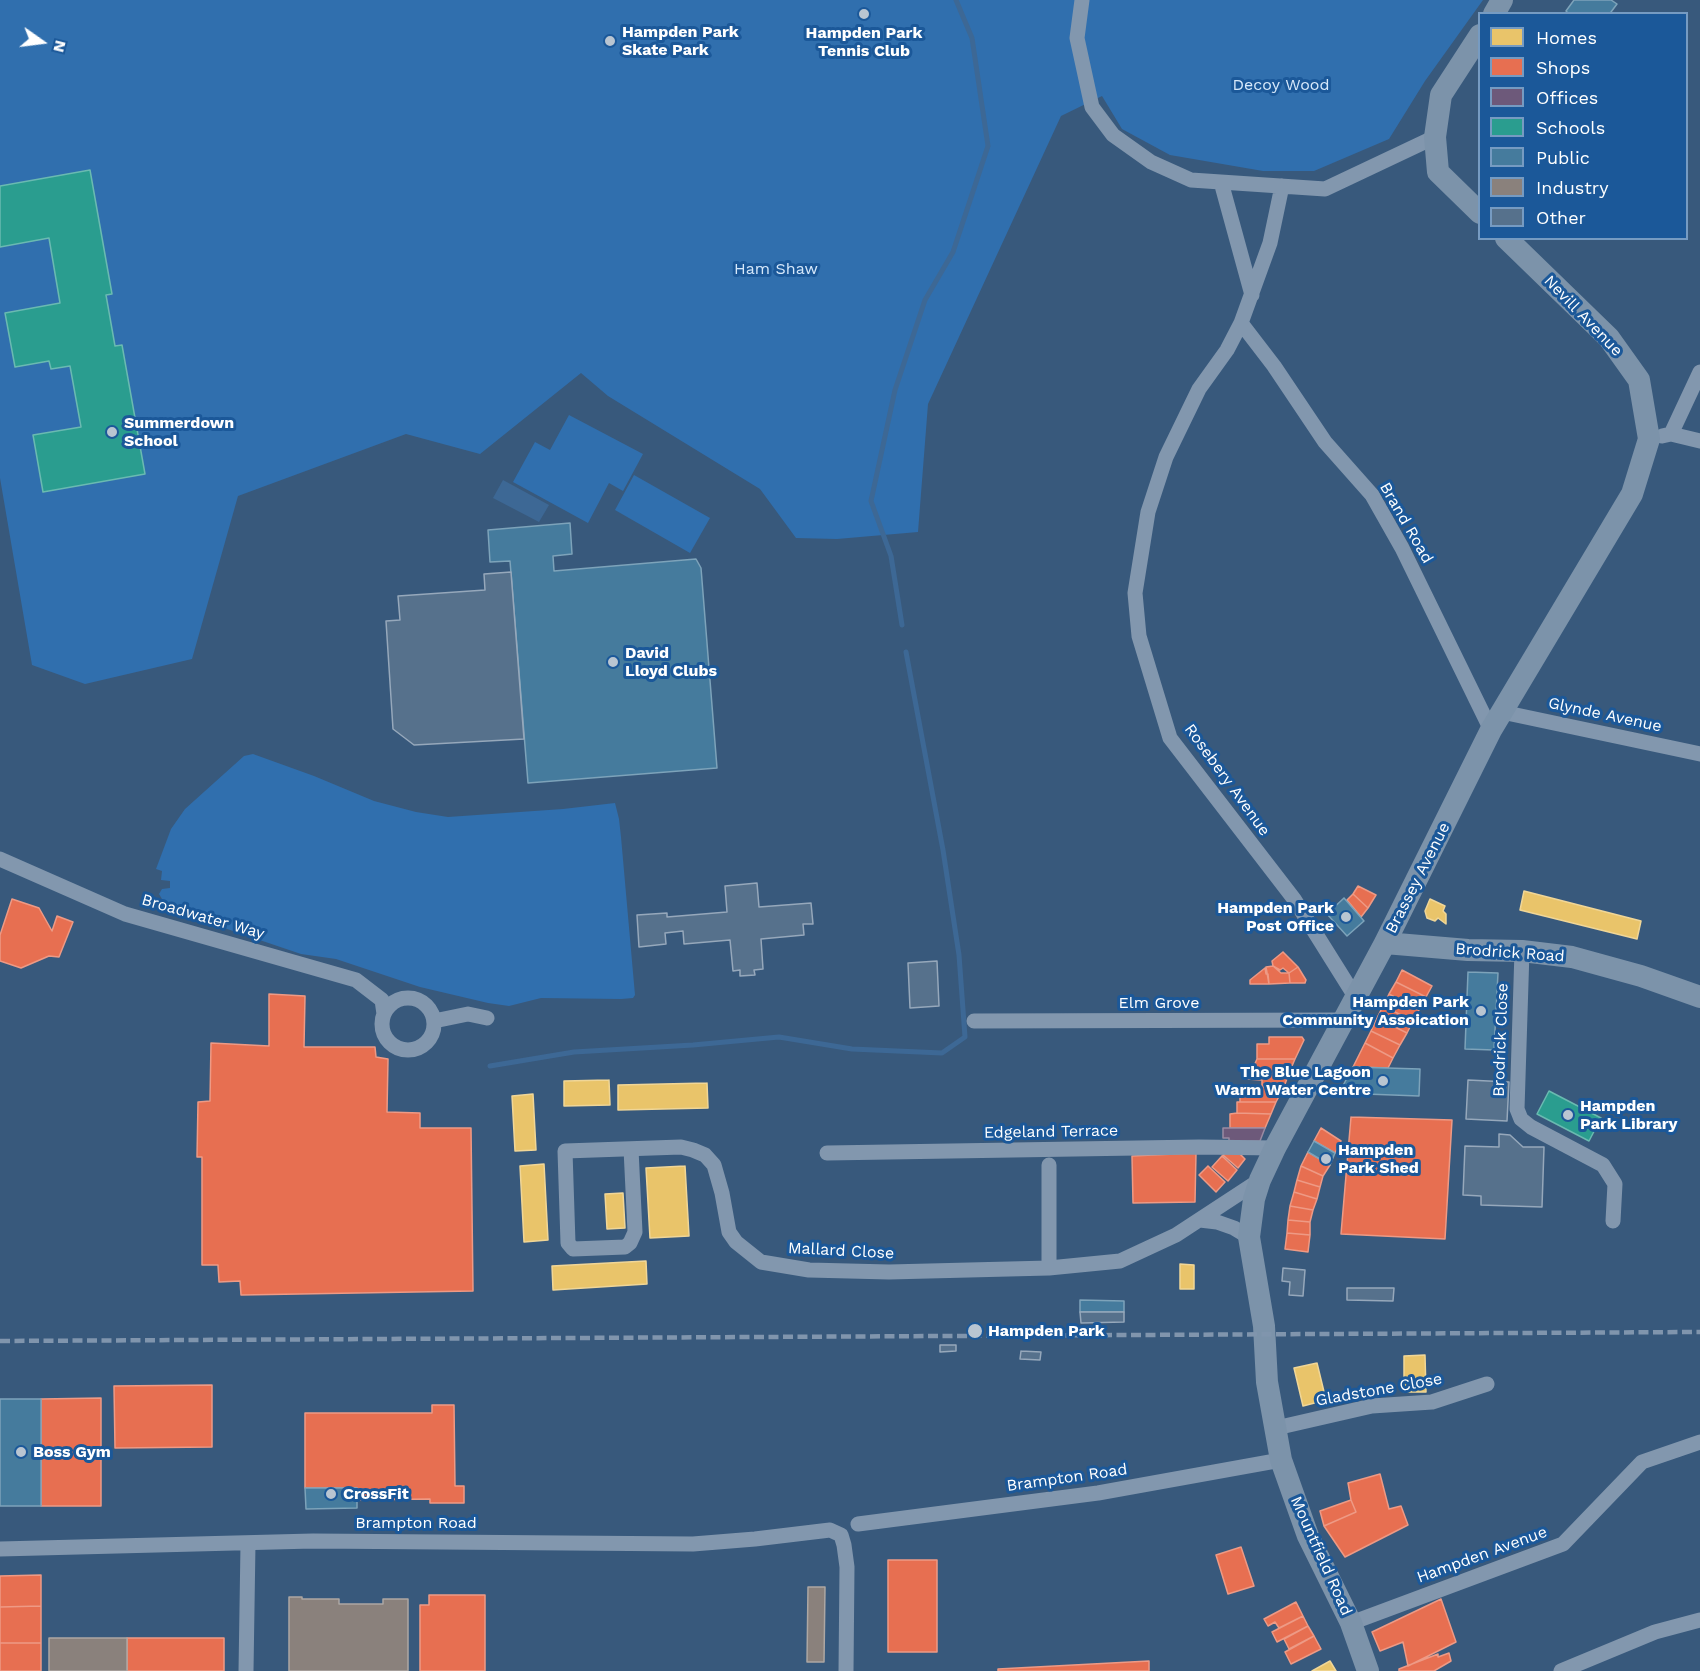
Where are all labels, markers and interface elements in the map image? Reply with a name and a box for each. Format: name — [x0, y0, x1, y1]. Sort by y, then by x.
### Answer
marker: Hampden Park Tennis Club — [857, 7, 871, 21]
north arrow — [12, 12, 72, 72]
legend — [1478, 12, 1688, 240]
place label: Hampden Park Skate Park — [622, 22, 739, 60]
place label: Hampden Park Tennis Club — [806, 23, 922, 61]
text: Homes — [1536, 27, 1597, 48]
marker: Hampden Park Skate Park — [603, 34, 617, 48]
text: N — [49, 38, 71, 55]
text: Shops — [1536, 57, 1590, 78]
park label: Decoy Wood — [1233, 75, 1329, 95]
text: Offices — [1536, 87, 1598, 108]
text: Schools — [1536, 117, 1605, 138]
text: Public — [1536, 147, 1590, 168]
text: Industry — [1536, 177, 1608, 198]
text: Other — [1536, 207, 1586, 228]
park label: Ham Shaw — [734, 259, 818, 279]
street label: Nevill Avenue — [1540, 272, 1626, 360]
place label: Summerdown School — [124, 413, 234, 451]
marker: Summerdown School — [105, 425, 119, 439]
street label: Brand Road — [1375, 479, 1437, 567]
place label: David Lloyd Clubs — [625, 643, 717, 681]
marker: David Lloyd Clubs — [606, 655, 620, 669]
street label: Glynde Avenue — [1546, 694, 1664, 736]
street label: Rosebery Avenue — [1180, 720, 1274, 840]
street label: Brassey Avenue — [1382, 819, 1454, 937]
street label: Broadwater Way — [139, 890, 267, 944]
place label: Hampden Park Post Office — [1217, 898, 1334, 936]
marker: Hampden Park Post Office — [1339, 910, 1353, 924]
street label: Brodrick Road — [1455, 940, 1565, 966]
street label: Brodrick Close — [1489, 983, 1513, 1097]
place label: Hampden Park Community Assoication — [1282, 992, 1469, 1030]
street label: Elm Grove — [1119, 993, 1199, 1013]
marker: Hampden Park Community Assoication — [1474, 1004, 1488, 1018]
place label: The Blue Lagoon Warm Water Centre — [1215, 1062, 1371, 1100]
marker: The Blue Lagoon Warm Water Centre — [1376, 1074, 1390, 1088]
place label: Hampden Park Library — [1580, 1096, 1678, 1134]
marker: Hampden Park Library — [1561, 1108, 1575, 1122]
street label: Edgeland Terrace — [984, 1121, 1118, 1143]
place label: Hampden Park Shed — [1338, 1140, 1419, 1178]
marker: Hampden Park Shed — [1319, 1152, 1333, 1166]
street label: Mallard Close — [787, 1239, 895, 1263]
place label: Hampden Park — [988, 1321, 1105, 1341]
marker: Hampden Park — [966, 1322, 984, 1340]
street label: Gladstone Close — [1314, 1369, 1444, 1411]
place label: Boss Gym — [33, 1442, 111, 1462]
marker: Boss Gym — [14, 1445, 28, 1459]
street label: Brampton Road — [1005, 1460, 1129, 1496]
place label: CrossFit — [343, 1484, 409, 1504]
marker: CrossFit — [324, 1487, 338, 1501]
street label: Mountfield Road — [1286, 1493, 1356, 1619]
street label: Brampton Road — [355, 1513, 477, 1533]
street label: Hampden Avenue — [1414, 1523, 1550, 1587]

